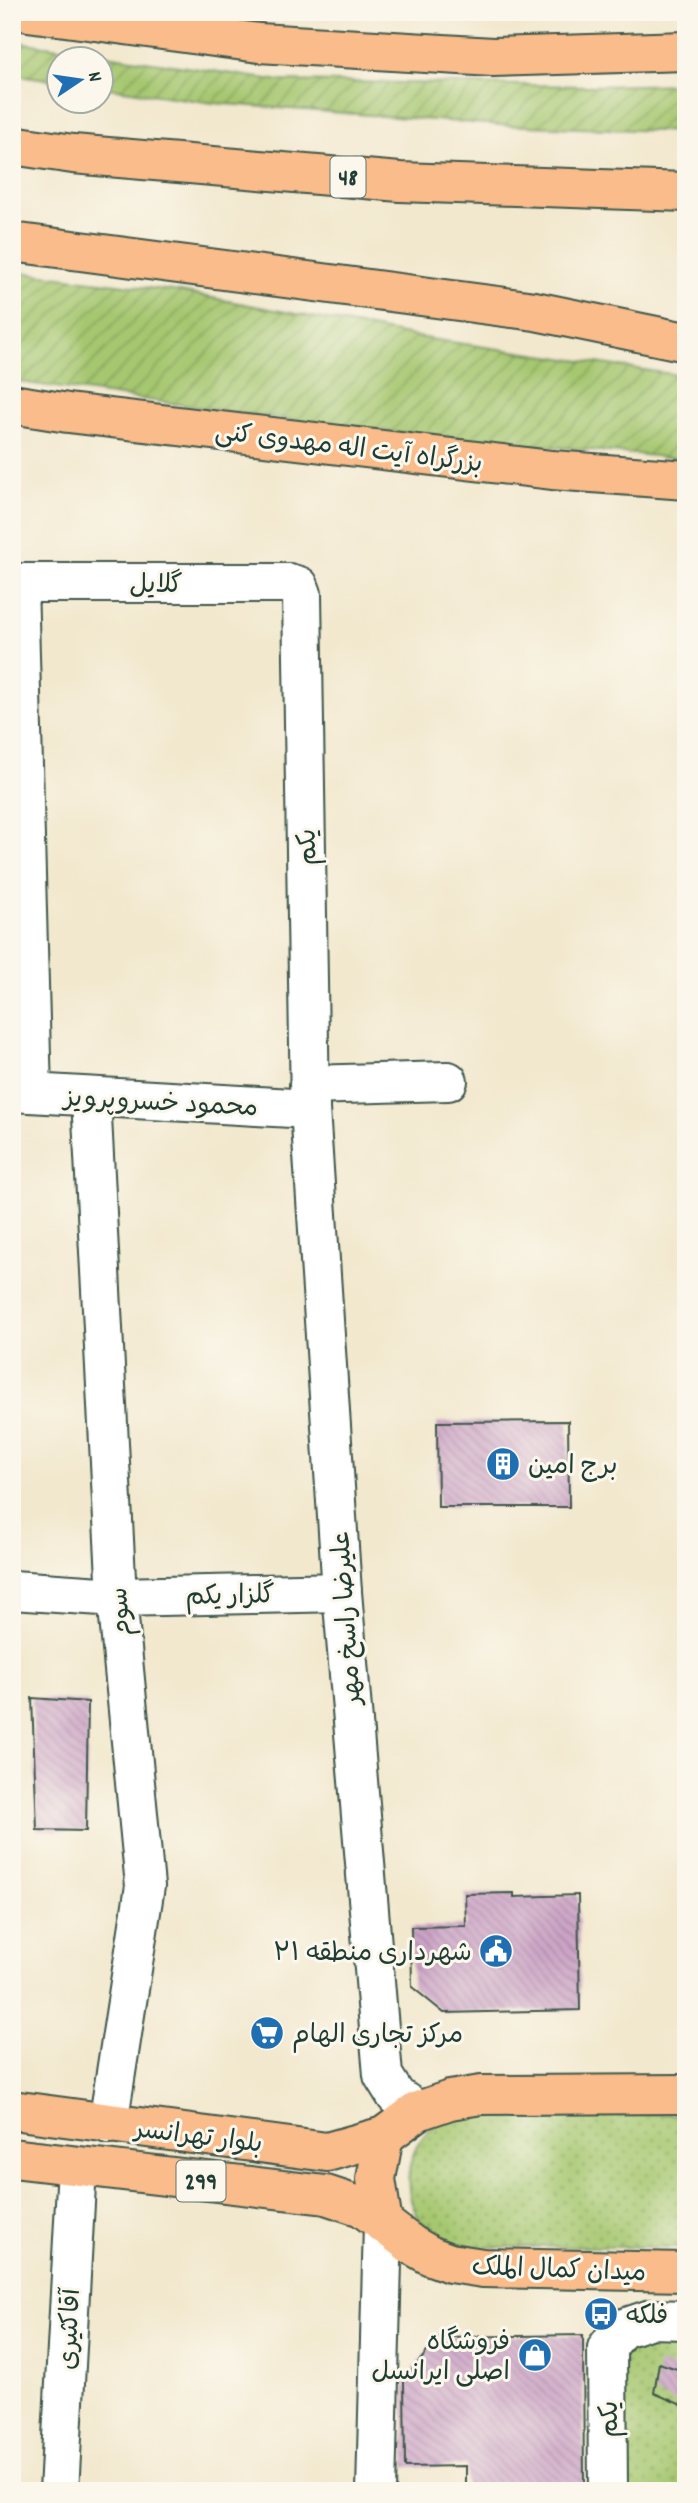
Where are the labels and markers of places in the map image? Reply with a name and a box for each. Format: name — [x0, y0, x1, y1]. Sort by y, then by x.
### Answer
building icon: برج امین — [484, 1445, 522, 1483]
place label: برج امین — [528, 1449, 617, 1486]
public building icon: شهرداری منطقه ۲۱ — [477, 1932, 515, 1970]
place label: شهرداری منطقه ۲۱ — [273, 1936, 472, 1973]
supermarket icon: مرکز تجاری الهام — [248, 2014, 286, 2052]
place label: مرکز تجاری الهام — [292, 2018, 463, 2055]
bus stop icon: فلکه — [582, 2295, 620, 2333]
place label: فلکه — [626, 2299, 668, 2336]
place label: فروشگاه اصلی ایرانسل — [371, 2325, 510, 2392]
shop icon: فروشگاه اصلی ایرانسل — [516, 2336, 554, 2374]

